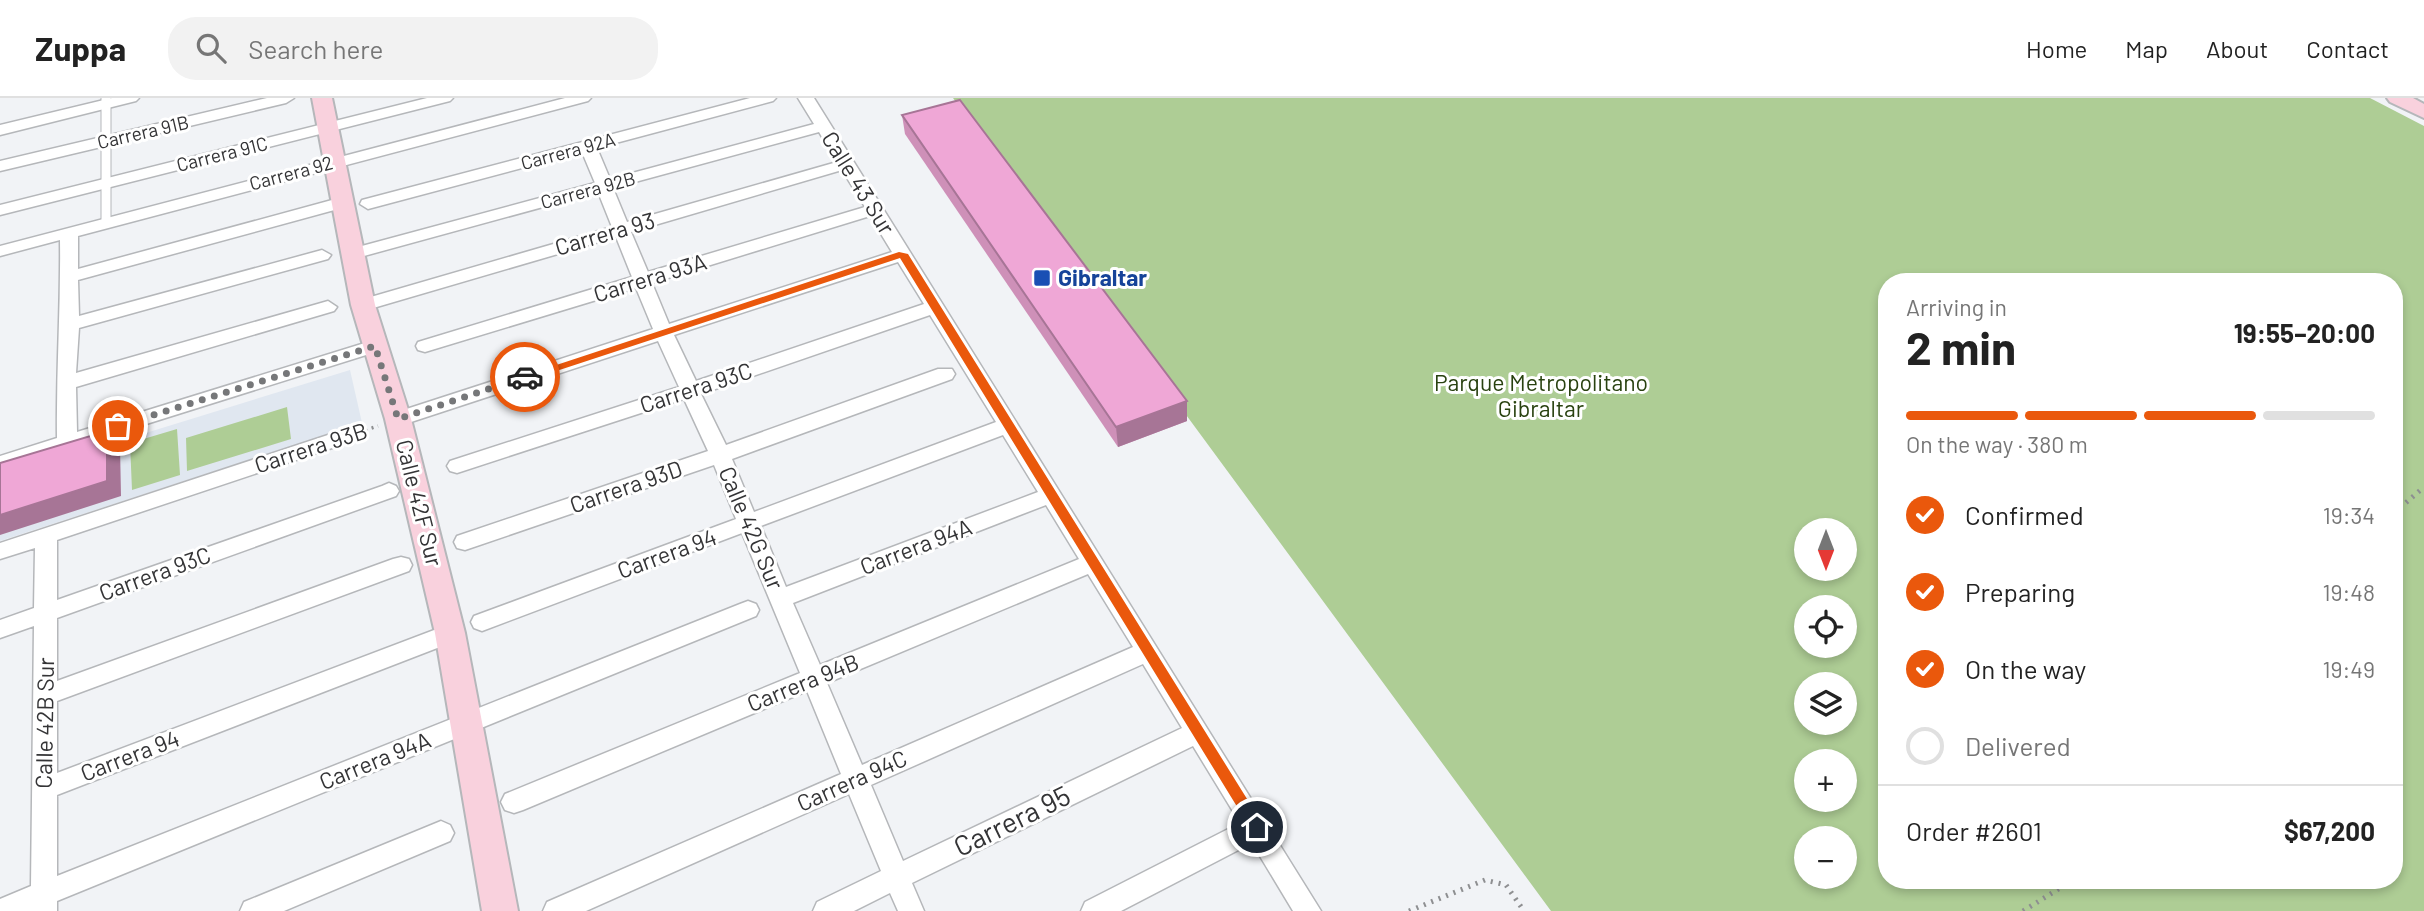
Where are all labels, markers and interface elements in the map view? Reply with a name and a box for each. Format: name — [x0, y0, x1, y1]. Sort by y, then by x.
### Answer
search box — [168, 17, 658, 80]
text: Zuppa — [35, 28, 126, 68]
icon: search — [192, 29, 230, 67]
text: Search here — [248, 33, 383, 64]
text: Home — [2026, 34, 2087, 63]
text: Map — [2125, 34, 2168, 63]
text: About — [2206, 34, 2268, 63]
text: Contact — [2306, 34, 2389, 63]
street label: Carrera 91B — [95, 110, 191, 153]
street label: Calle 43 Sur — [816, 126, 902, 240]
street label: Carrera 92A — [518, 127, 618, 174]
street label: Carrera 91C — [174, 131, 270, 176]
street label: Carrera 92 — [247, 150, 335, 195]
street label: Carrera 92B — [538, 166, 638, 213]
street label: Carrera 93 — [551, 205, 658, 261]
street label: Carrera 93A — [590, 247, 710, 308]
place label: Gibraltar — [1058, 263, 1147, 291]
marker: Gibraltar — [1032, 268, 1052, 288]
text: Arriving in — [1906, 293, 2007, 321]
text: 19:55–20:00 — [2234, 317, 2375, 348]
text: 2 min — [1906, 319, 2016, 374]
courier — [490, 342, 560, 412]
street label: Carrera 93C — [636, 356, 756, 418]
icon: car — [506, 358, 544, 396]
park label: Parque Metropolitano Gibraltar — [1434, 368, 1648, 422]
pin — [88, 396, 148, 456]
icon: bag — [99, 407, 137, 445]
street label: Carrera 93B — [251, 416, 371, 478]
text: On the way · 380 m — [1906, 430, 2088, 458]
street label: Calle 42F Sur — [391, 436, 449, 570]
street label: Carrera 93D — [566, 454, 686, 518]
street label: Calle 42G Sur — [713, 462, 791, 594]
icon: check — [1906, 496, 1944, 534]
text: Confirmed — [1965, 499, 2084, 530]
text: 19:34 — [2323, 501, 2375, 529]
street label: Carrera 94A — [856, 512, 976, 580]
north arrow — [1794, 518, 1857, 581]
map controls — [1794, 518, 1857, 889]
street label: Carrera 94 — [613, 522, 720, 584]
street label: Carrera 93C — [95, 540, 214, 606]
icon: check — [1906, 573, 1944, 611]
text: Preparing — [1965, 576, 2075, 607]
text: 19:48 — [2323, 578, 2375, 606]
button: locate — [1794, 595, 1857, 658]
street label: Carrera 94B — [743, 647, 863, 717]
icon: check — [1906, 650, 1944, 688]
text: On the way — [1965, 653, 2086, 684]
text: 19:49 — [2323, 655, 2375, 683]
street label: Calle 42B Sur — [29, 657, 59, 789]
button: layers — [1794, 672, 1857, 735]
street label: Carrera 94 — [76, 723, 183, 787]
street label: Carrera 94A — [315, 725, 434, 795]
text: Delivered — [1965, 730, 2071, 761]
street label: Carrera 94C — [792, 743, 911, 817]
button: + — [1794, 749, 1857, 812]
street label: Carrera 95 — [948, 777, 1075, 863]
pin — [1227, 797, 1287, 857]
icon: home — [1238, 808, 1276, 846]
text: Order #2601 — [1906, 815, 2042, 846]
text: $67,200 — [2284, 815, 2375, 846]
button: − — [1794, 826, 1857, 889]

